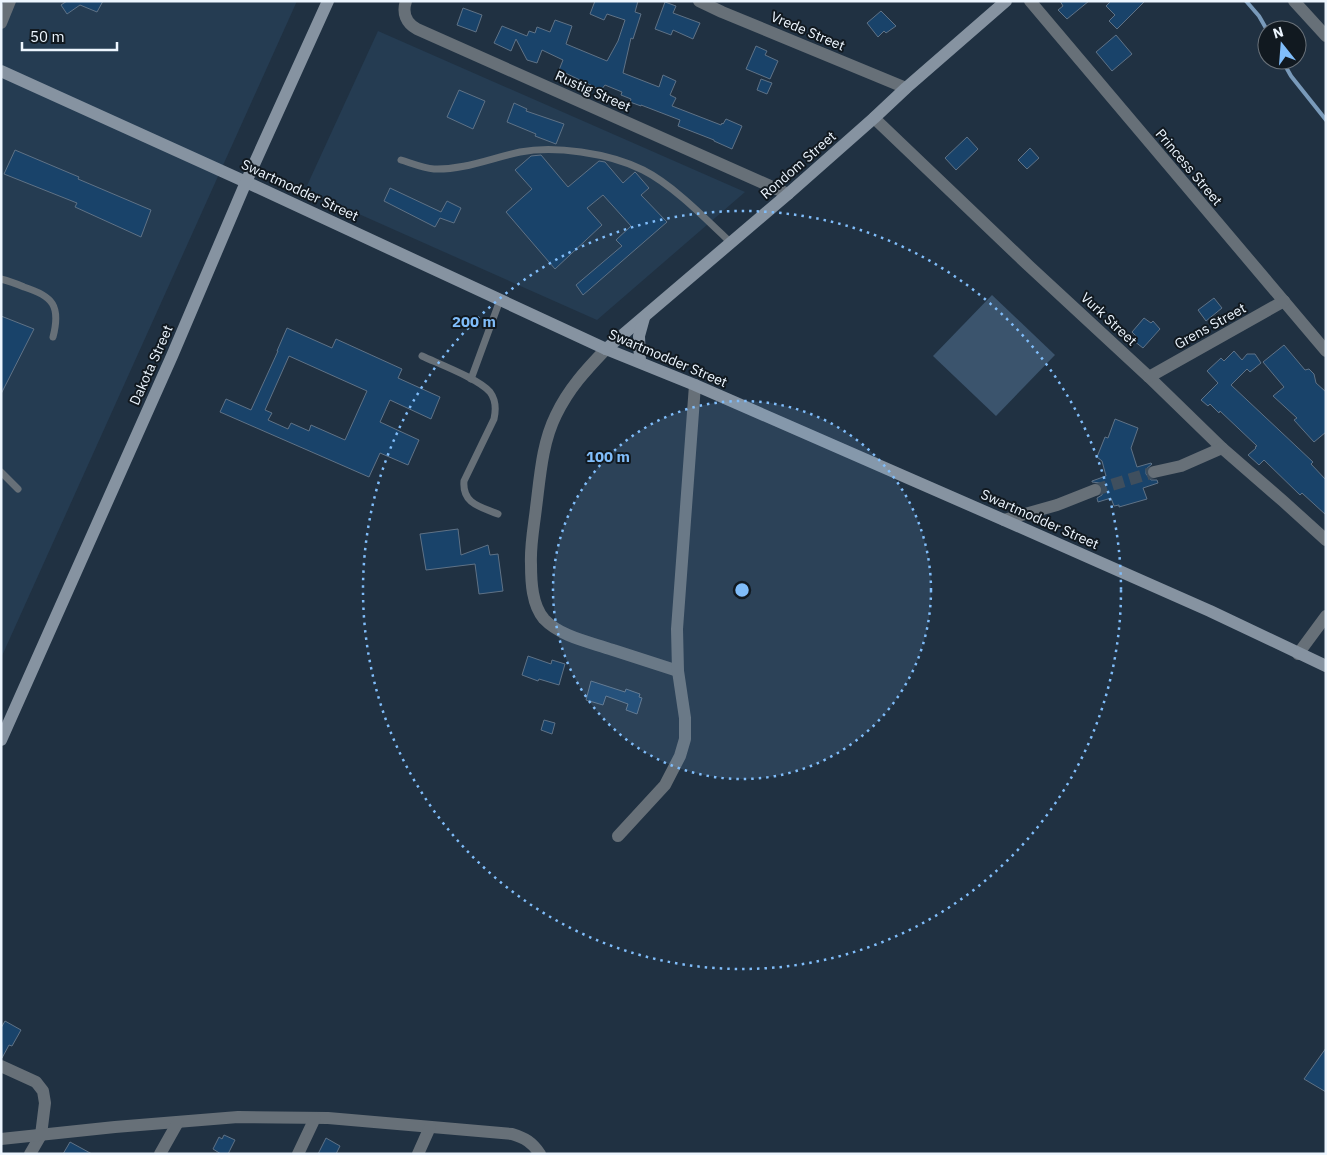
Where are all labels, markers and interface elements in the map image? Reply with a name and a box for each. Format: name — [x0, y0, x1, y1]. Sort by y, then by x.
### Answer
street label: Vrede Street — [768, 7, 848, 55]
scale bar — [22, 20, 118, 52]
north arrow — [1257, 20, 1307, 70]
text: N — [1271, 22, 1286, 43]
text: 50 m — [30, 27, 65, 46]
street label: Rustig Street — [552, 66, 634, 116]
street label: Princess Street — [1152, 125, 1226, 209]
street label: Rondom Street — [756, 127, 840, 203]
street label: Swartmodder Street — [239, 155, 362, 225]
street label: Vurk Street — [1077, 288, 1141, 350]
street label: Grens Street — [1171, 299, 1249, 353]
text: 200 m — [452, 312, 496, 331]
street label: Dakota Street — [125, 322, 177, 408]
street label: Swartmodder Street — [606, 325, 730, 391]
text: 100 m — [586, 447, 630, 466]
street label: Swartmodder Street — [978, 485, 1102, 553]
centre of rings — [733, 581, 751, 599]

